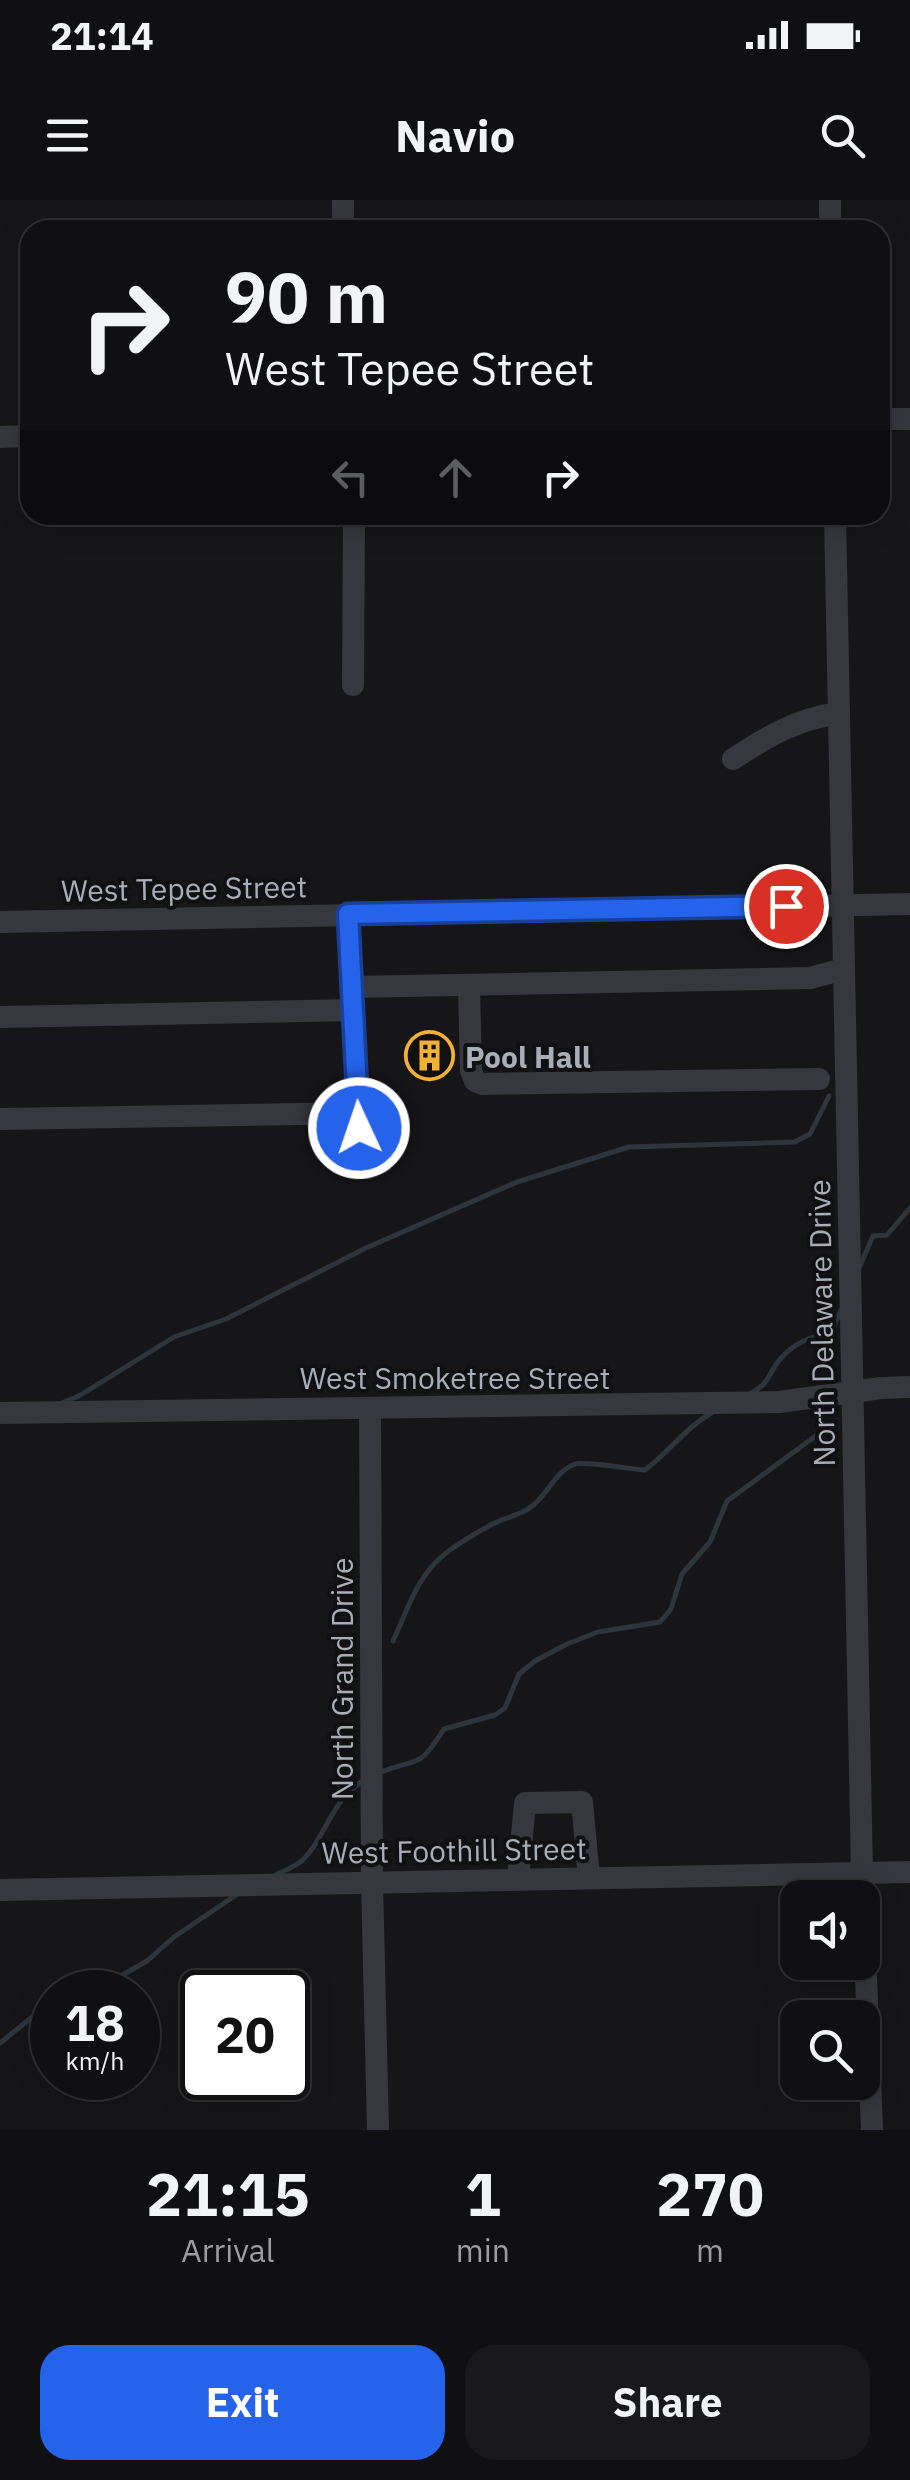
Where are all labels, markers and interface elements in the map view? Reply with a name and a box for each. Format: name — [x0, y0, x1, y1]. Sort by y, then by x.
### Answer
text: 21:14 — [50, 11, 154, 60]
text: Navio — [395, 106, 515, 164]
icon: menu — [40, 108, 95, 163]
icon: search — [815, 108, 870, 163]
text: 90 m — [225, 251, 388, 342]
icon: right — [60, 260, 190, 390]
text: West Tepee Street — [225, 339, 594, 397]
icon: left — [323, 450, 378, 505]
icon: ahead — [428, 450, 483, 505]
icon: right — [533, 450, 588, 505]
pin — [744, 864, 829, 949]
street label: West Tepee Street — [61, 866, 307, 910]
icon: arrive — [759, 879, 814, 934]
building icon: Pool Hall — [404, 1030, 456, 1082]
place label: Pool Hall — [465, 1037, 591, 1076]
position arrow — [307, 1076, 411, 1180]
street label: North Delaware Drive — [799, 1179, 843, 1467]
street label: West Smoketree Street — [300, 1358, 610, 1397]
street label: North Grand Drive — [322, 1558, 361, 1800]
street label: West Foothill Street — [321, 1828, 587, 1872]
map controls — [780, 1880, 880, 2100]
button: sound — [780, 1880, 880, 1980]
speed limit sign: 20 — [180, 1970, 310, 2100]
text: 18 — [65, 1990, 125, 2055]
button: search — [780, 2000, 880, 2100]
text: km/h — [66, 2044, 124, 2077]
text: 21:15 — [146, 2154, 310, 2233]
text: 1 — [465, 2154, 501, 2233]
text: 270 — [656, 2154, 764, 2233]
text: Arrival — [181, 2229, 275, 2271]
text: min — [456, 2229, 510, 2271]
text: m — [696, 2229, 724, 2271]
button: Exit — [40, 2345, 445, 2460]
button: Share — [465, 2345, 870, 2460]

